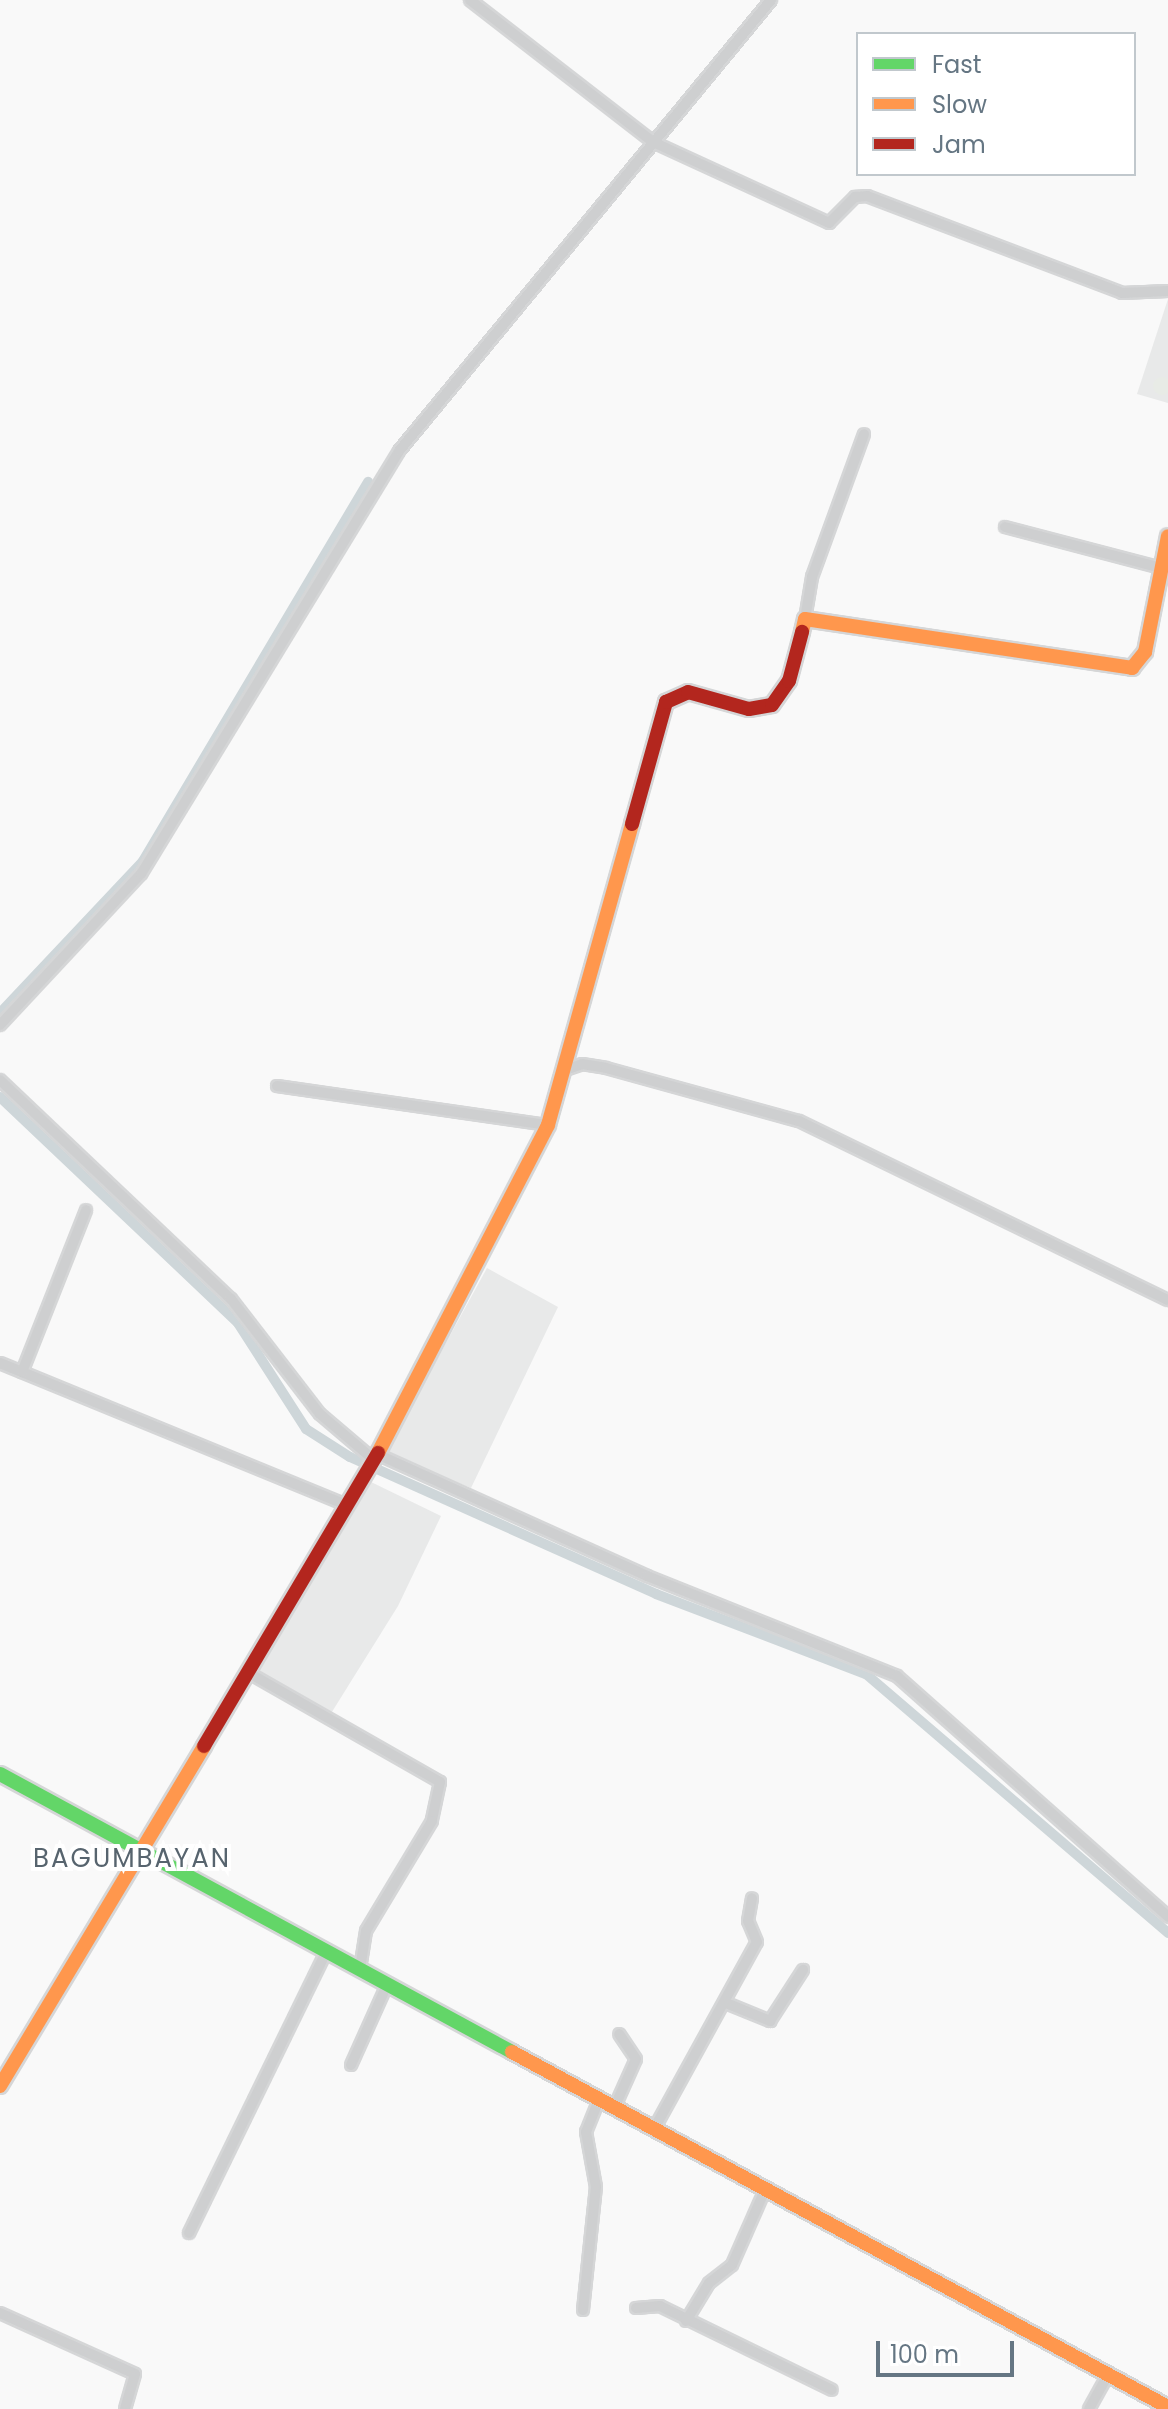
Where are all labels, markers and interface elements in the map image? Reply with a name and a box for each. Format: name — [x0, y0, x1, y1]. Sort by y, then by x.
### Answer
legend — [856, 32, 1136, 176]
text: Fast — [932, 48, 982, 81]
text: Slow — [932, 88, 987, 121]
text: Jam — [932, 128, 986, 161]
district label: BAGUMBAYAN — [33, 1843, 231, 1875]
scale bar — [880, 2325, 1018, 2375]
text: 100 m — [890, 2338, 959, 2371]

